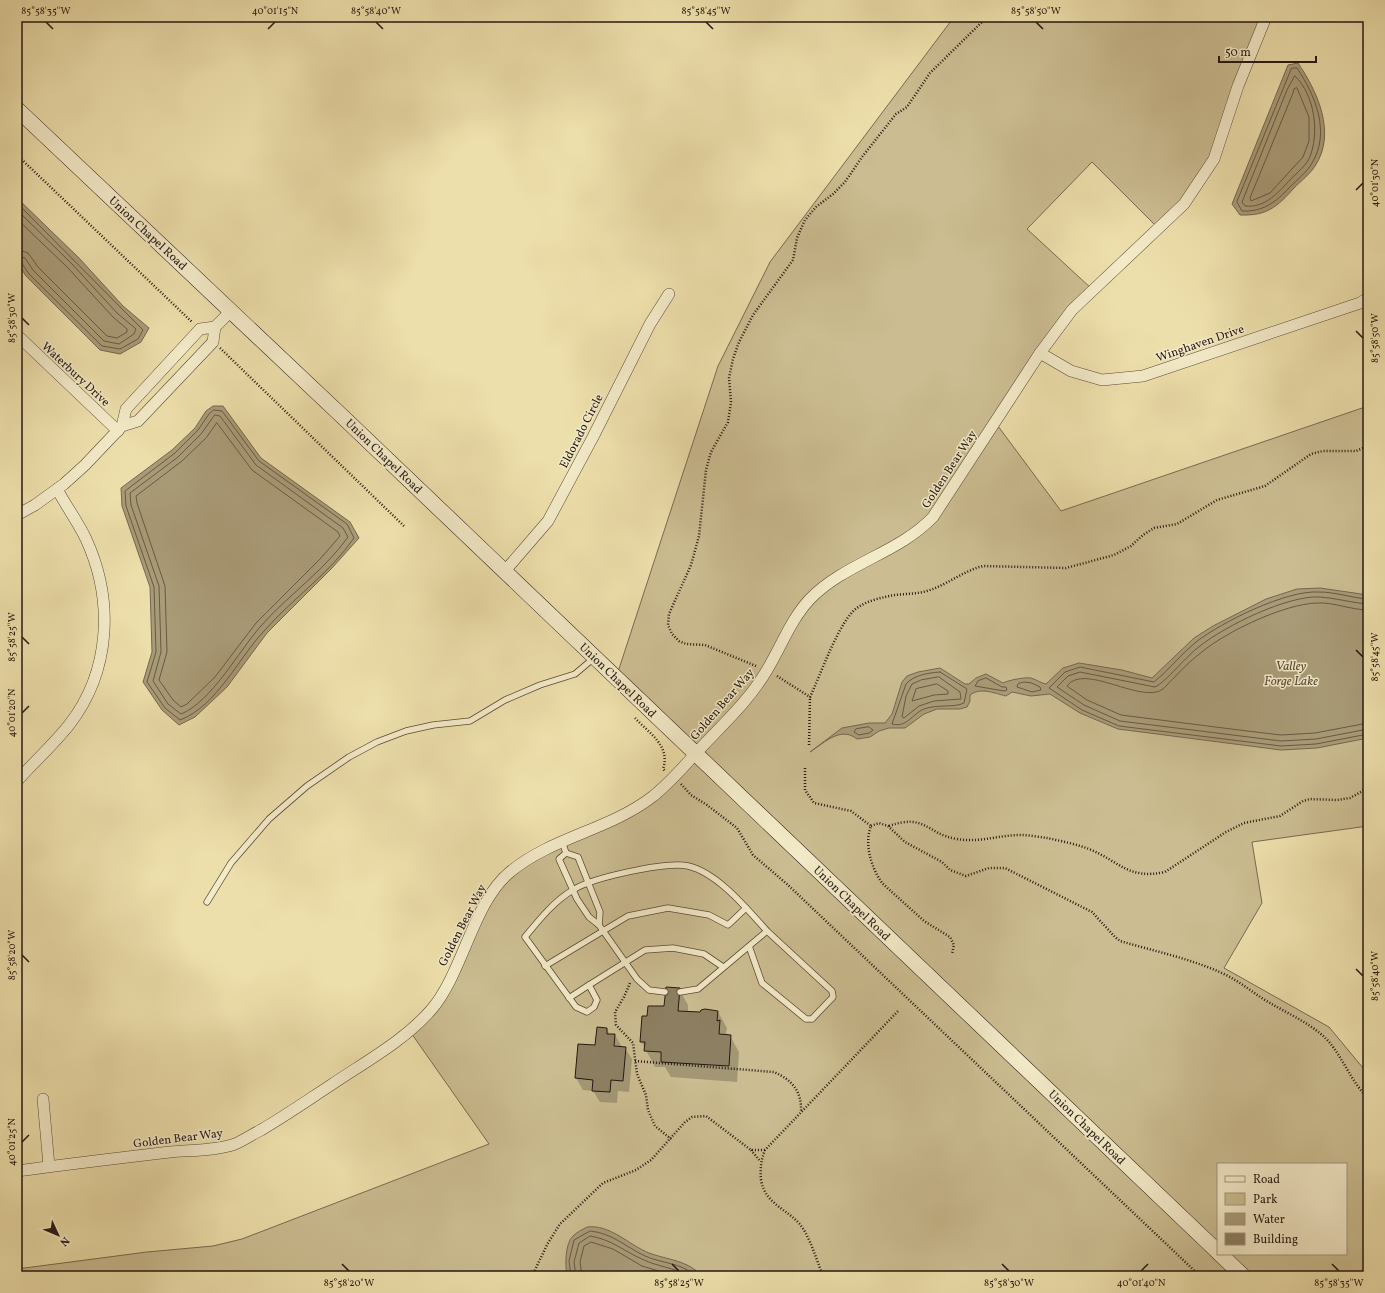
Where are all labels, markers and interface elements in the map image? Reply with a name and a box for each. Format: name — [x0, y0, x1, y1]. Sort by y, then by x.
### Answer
text: 85°58'35"W — [21, 4, 71, 18]
text: 40°01'15"N — [252, 4, 299, 18]
text: 85°58'40"W — [351, 4, 401, 18]
text: 85°58'45"W — [681, 4, 731, 18]
text: 85°58'50"W — [1011, 4, 1061, 18]
scale bar — [1219, 38, 1316, 64]
text: 50 m — [1225, 45, 1251, 61]
text: 40°01'30"N — [1368, 158, 1382, 207]
street label: Union Chapel Road — [105, 193, 190, 274]
text: 85°58'30"W — [5, 293, 19, 343]
text: 85°58'50"W — [1368, 313, 1382, 363]
street label: Winghaven Drive — [1154, 321, 1247, 367]
street label: Waterbury Drive — [38, 339, 113, 411]
street label: Eldorado Circle — [556, 391, 608, 471]
street label: Union Chapel Road — [341, 416, 426, 498]
street label: Golden Bear Way — [919, 427, 981, 512]
text: 85°58'25"W — [5, 612, 19, 662]
text: 85°58'45"W — [1368, 632, 1382, 682]
street label: Union Chapel Road — [575, 640, 660, 722]
water label: Valley Forge Lake — [1264, 658, 1318, 691]
street label: Golden Bear Way — [687, 665, 759, 744]
text: 40°01'20"N — [5, 688, 19, 737]
street label: Union Chapel Road — [809, 863, 894, 945]
street label: Golden Bear Way — [435, 881, 491, 969]
text: 85°58'20"W — [5, 930, 19, 980]
text: 85°58'40"W — [1368, 951, 1382, 1001]
street label: Union Chapel Road — [1044, 1087, 1129, 1169]
text: 40°01'25"N — [5, 1117, 19, 1166]
street label: Golden Bear Way — [132, 1125, 224, 1152]
legend — [1217, 1163, 1347, 1255]
text: Road — [1253, 1172, 1280, 1188]
text: Park — [1253, 1192, 1278, 1208]
text: Water — [1253, 1212, 1285, 1228]
north arrow — [38, 1215, 78, 1255]
text: Building — [1253, 1232, 1298, 1248]
text: N — [56, 1233, 72, 1249]
text: 85°58'20"W — [324, 1276, 374, 1290]
text: 85°58'25"W — [654, 1276, 704, 1290]
text: 85°58'30"W — [984, 1276, 1034, 1290]
text: 40°01'40"N — [1117, 1276, 1166, 1290]
text: 85°58'35"W — [1314, 1276, 1364, 1290]

